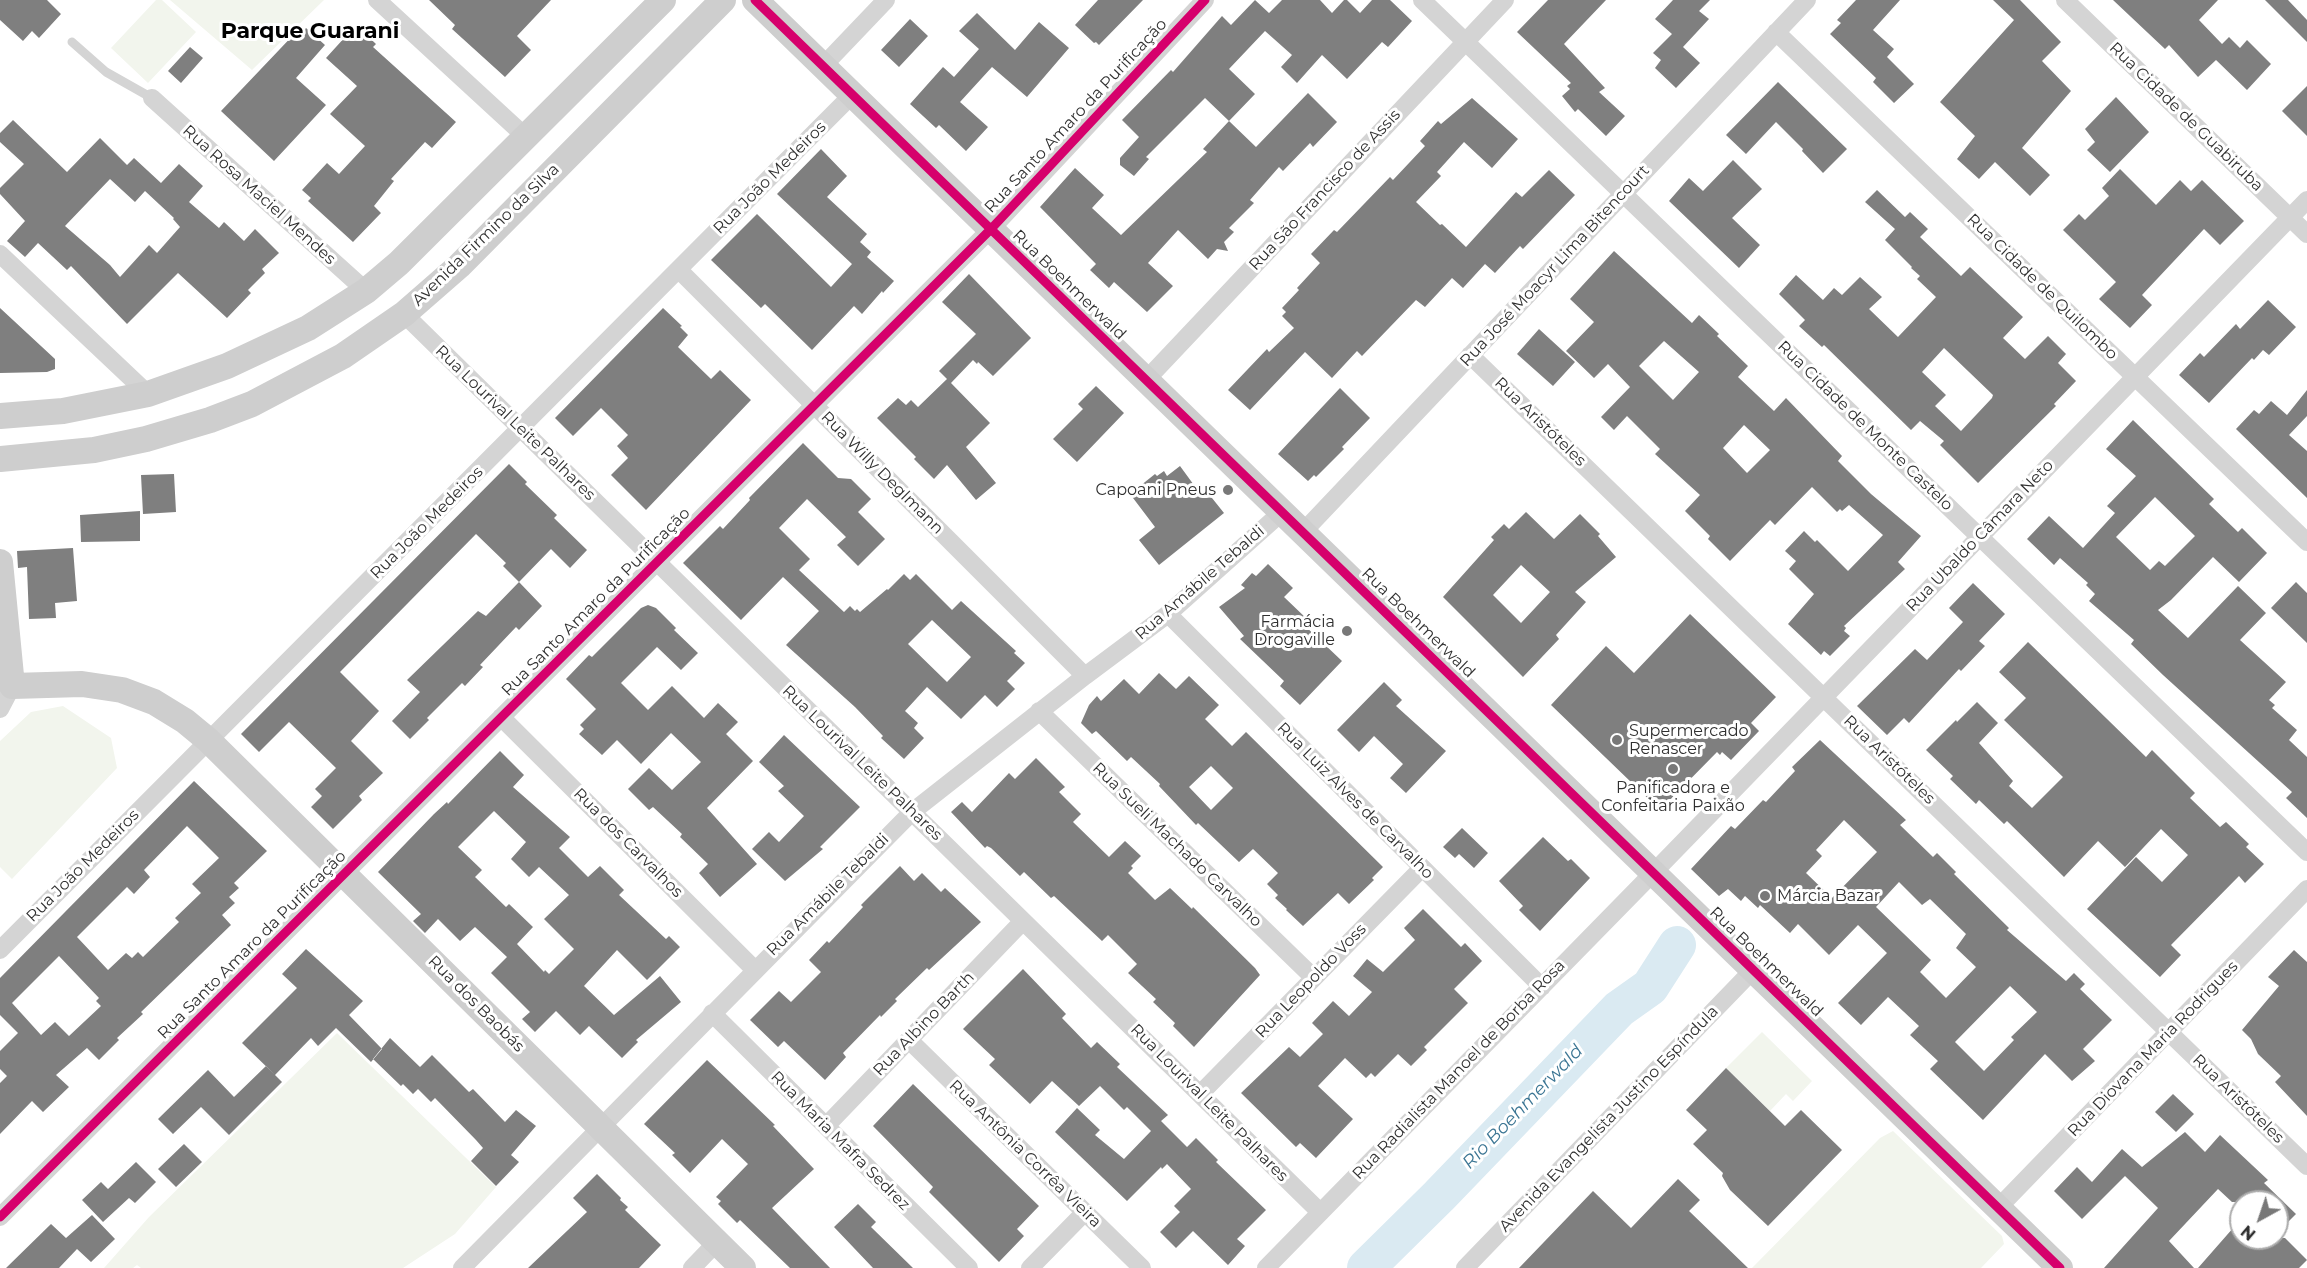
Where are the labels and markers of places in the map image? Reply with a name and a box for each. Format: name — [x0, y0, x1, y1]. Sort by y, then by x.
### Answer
place label: Capoani Pneus — [1096, 480, 1216, 500]
marker: Capoani Pneus — [1221, 483, 1235, 497]
place label: Farmácia Drogaville — [1254, 612, 1335, 650]
marker: Farmácia Drogaville — [1340, 624, 1354, 638]
place label: Supermercado Renascer — [1629, 721, 1749, 759]
marker: Supermercado Renascer — [1610, 733, 1624, 747]
marker: Panificadora e Confeitaria Paixão — [1666, 762, 1680, 776]
place label: Panificadora e Confeitaria Paixão — [1601, 778, 1745, 816]
place label: Márcia Bazar — [1777, 886, 1880, 906]
marker: Márcia Bazar — [1758, 889, 1772, 903]

